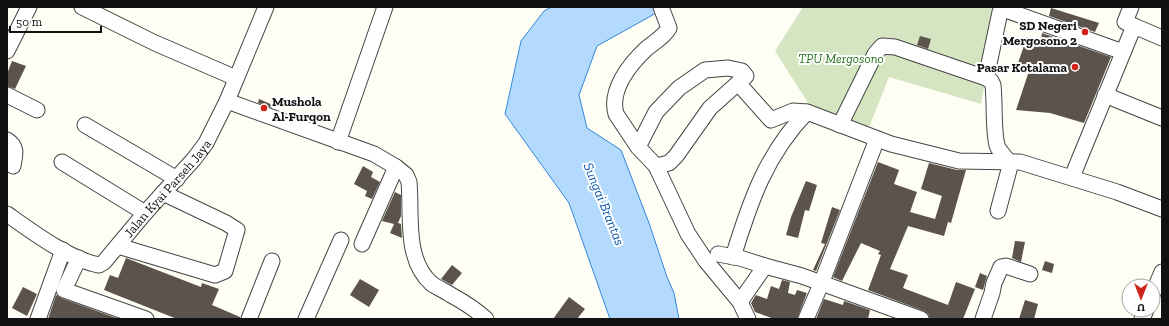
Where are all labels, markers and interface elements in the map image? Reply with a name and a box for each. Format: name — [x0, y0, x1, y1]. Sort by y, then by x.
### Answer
scale bar — [10, 8, 101, 34]
text: 50 m — [16, 15, 43, 29]
place label: SD Negeri Mergosono 2 — [1003, 18, 1077, 48]
marker: SD Negeri Mergosono 2 — [1080, 27, 1090, 37]
park label: TPU Mergosono — [798, 51, 884, 66]
place label: Pasar Kotalama — [977, 60, 1067, 75]
marker: Pasar Kotalama — [1070, 62, 1080, 72]
place label: Mushola Al-Furqon — [272, 94, 331, 124]
marker: Mushola Al-Furqon — [259, 103, 269, 113]
street label: Jalan Kyai Parseh Jaya — [121, 136, 214, 240]
water label: Sungai Brantas — [580, 160, 628, 248]
north arrow — [1121, 278, 1161, 318]
text: U — [1137, 301, 1145, 314]

